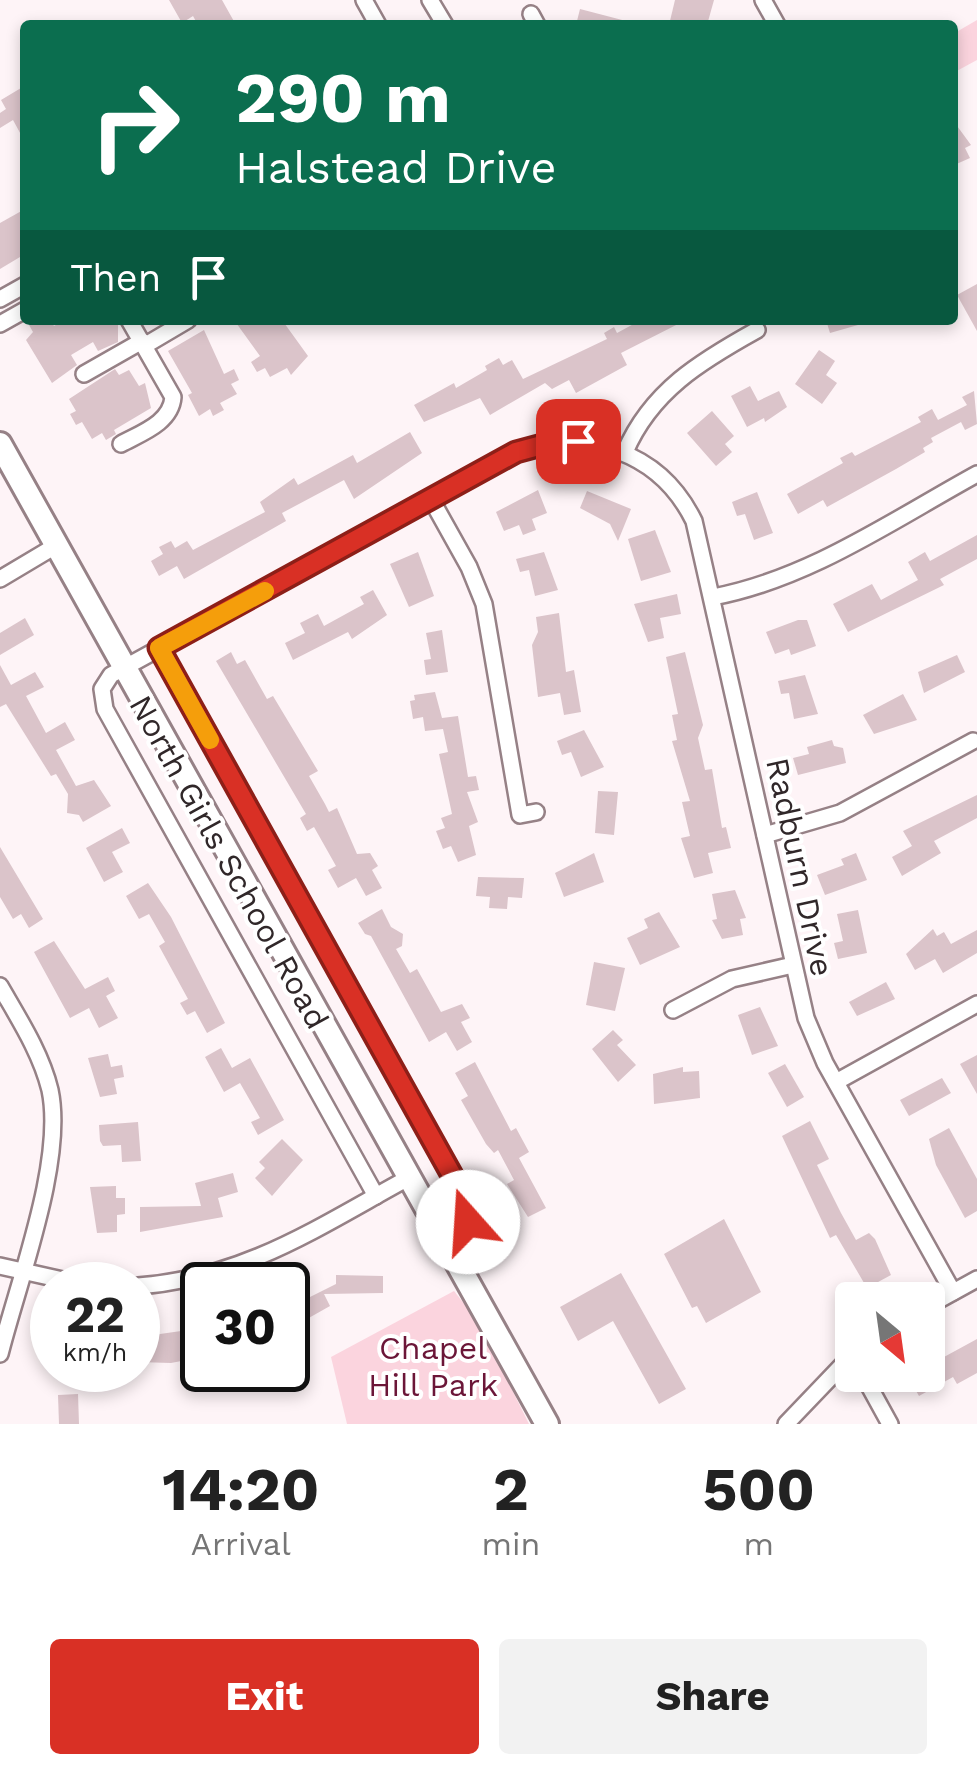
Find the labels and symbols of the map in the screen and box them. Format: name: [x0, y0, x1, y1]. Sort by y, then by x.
pin: [536, 399, 621, 484]
street label: North Girls School Road: [121, 689, 337, 1035]
street label: Radburn Drive: [758, 754, 842, 980]
position arrow: [416, 1170, 520, 1274]
speed limit sign: 30: [180, 1262, 310, 1392]
north arrow: [835, 1282, 945, 1392]
park label: Chapel Hill Park: [368, 1329, 498, 1404]

